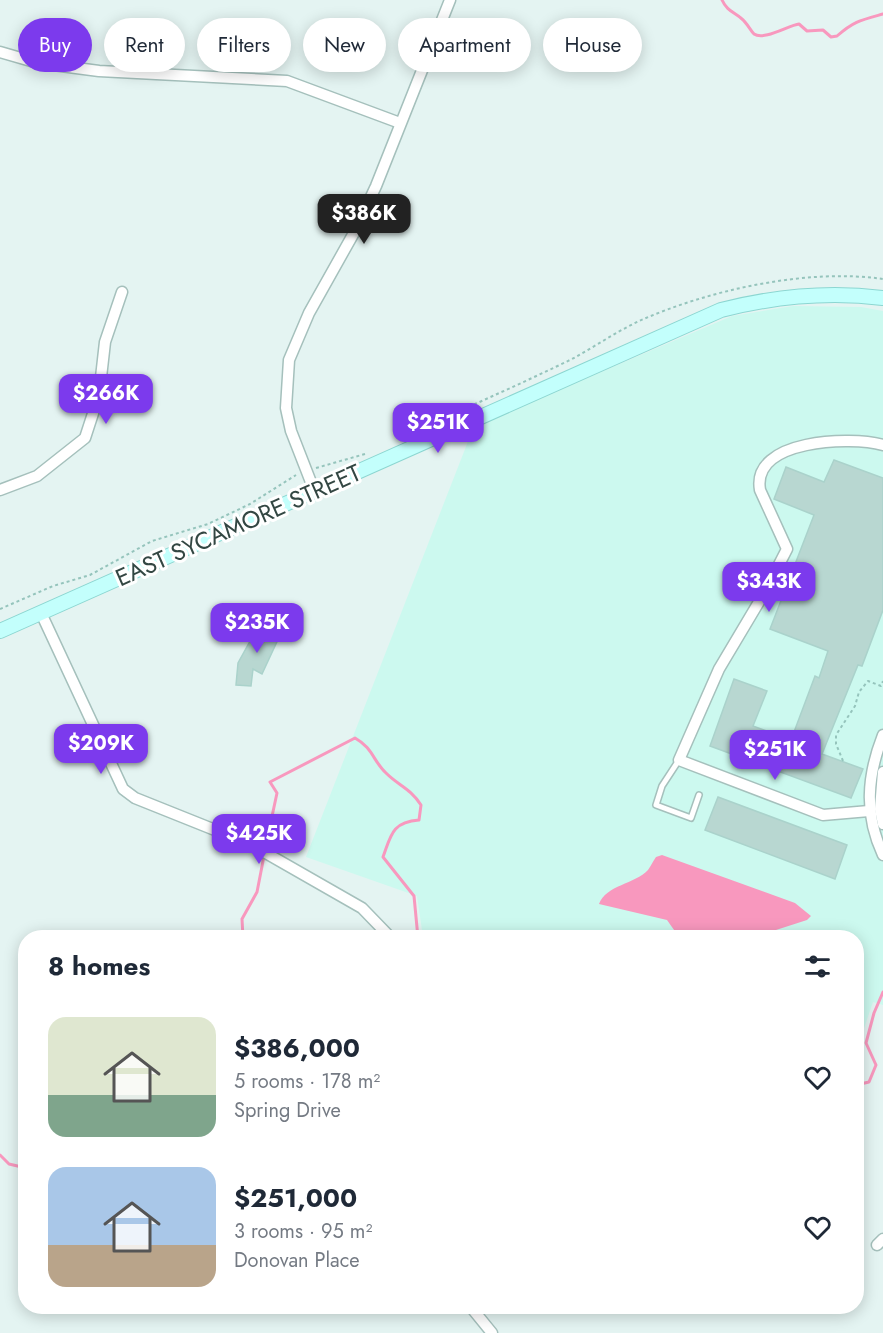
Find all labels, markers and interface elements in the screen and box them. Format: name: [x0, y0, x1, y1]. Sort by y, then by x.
chip: Buy: [18, 18, 92, 72]
chip: Rent: [104, 18, 185, 72]
chip: Filters: [197, 18, 291, 72]
chip: New: [303, 18, 386, 72]
chip: Apartment: [398, 18, 531, 72]
chip: House: [543, 18, 642, 72]
pin: $386K: [322, 194, 406, 245]
text: $386K: [332, 199, 396, 228]
pin: $266K: [64, 374, 148, 425]
text: $266K: [73, 379, 139, 408]
pin: $251K: [396, 403, 480, 454]
text: $251K: [407, 408, 469, 437]
street label: EAST SYCAMORE STREET: [110, 455, 366, 595]
pin: $343K: [727, 562, 811, 613]
text: $343K: [736, 567, 802, 596]
pin: $235K: [215, 603, 299, 654]
text: $235K: [225, 608, 289, 637]
pin: $209K: [59, 724, 143, 775]
text: $209K: [68, 729, 134, 758]
pin: $251K: [733, 730, 817, 781]
text: $251K: [744, 735, 806, 764]
pin: $425K: [217, 814, 301, 865]
text: $425K: [226, 819, 292, 848]
text: 8 homes: [48, 947, 150, 985]
icon: filters: [801, 950, 834, 983]
text: $386,000: [234, 1029, 360, 1067]
icon: home: [96, 1041, 168, 1113]
icon: heart: [801, 1061, 834, 1094]
text: 5 rooms · 178 m²: [234, 1067, 380, 1096]
text: Spring Drive: [234, 1096, 341, 1125]
text: $251,000: [234, 1179, 357, 1217]
icon: home: [96, 1191, 168, 1263]
icon: heart: [801, 1211, 834, 1244]
text: 3 rooms · 95 m²: [234, 1217, 372, 1246]
text: Donovan Place: [234, 1246, 360, 1275]

